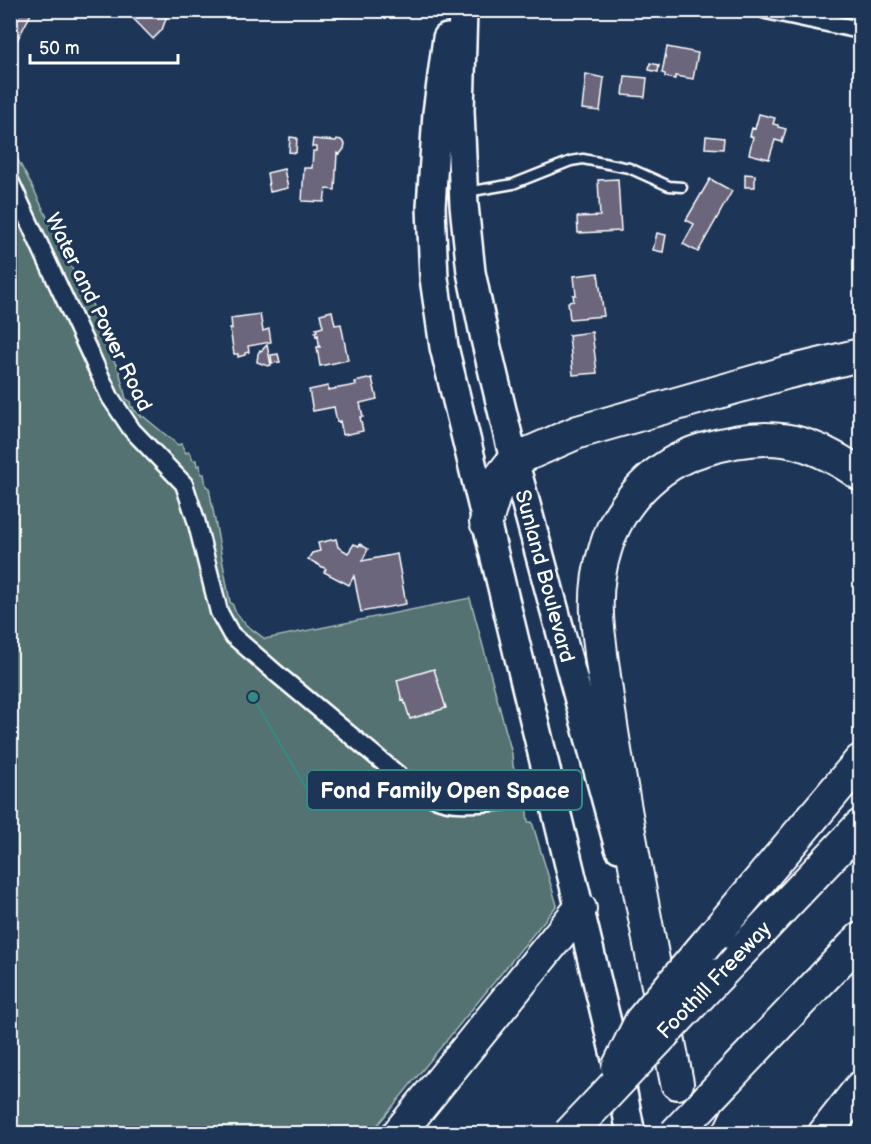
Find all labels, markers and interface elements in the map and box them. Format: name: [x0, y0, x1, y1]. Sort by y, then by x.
scale bar: [30, 27, 178, 65]
text: 50 m: [39, 38, 80, 59]
street label: Water and Power Road: [40, 209, 157, 415]
street label: Sunland Boulevard: [509, 487, 580, 665]
callout: Fond Family Open Space: [307, 770, 582, 810]
text: Fond Family Open Space: [320, 778, 570, 805]
street label: Foothill Freeway: [652, 916, 777, 1044]

